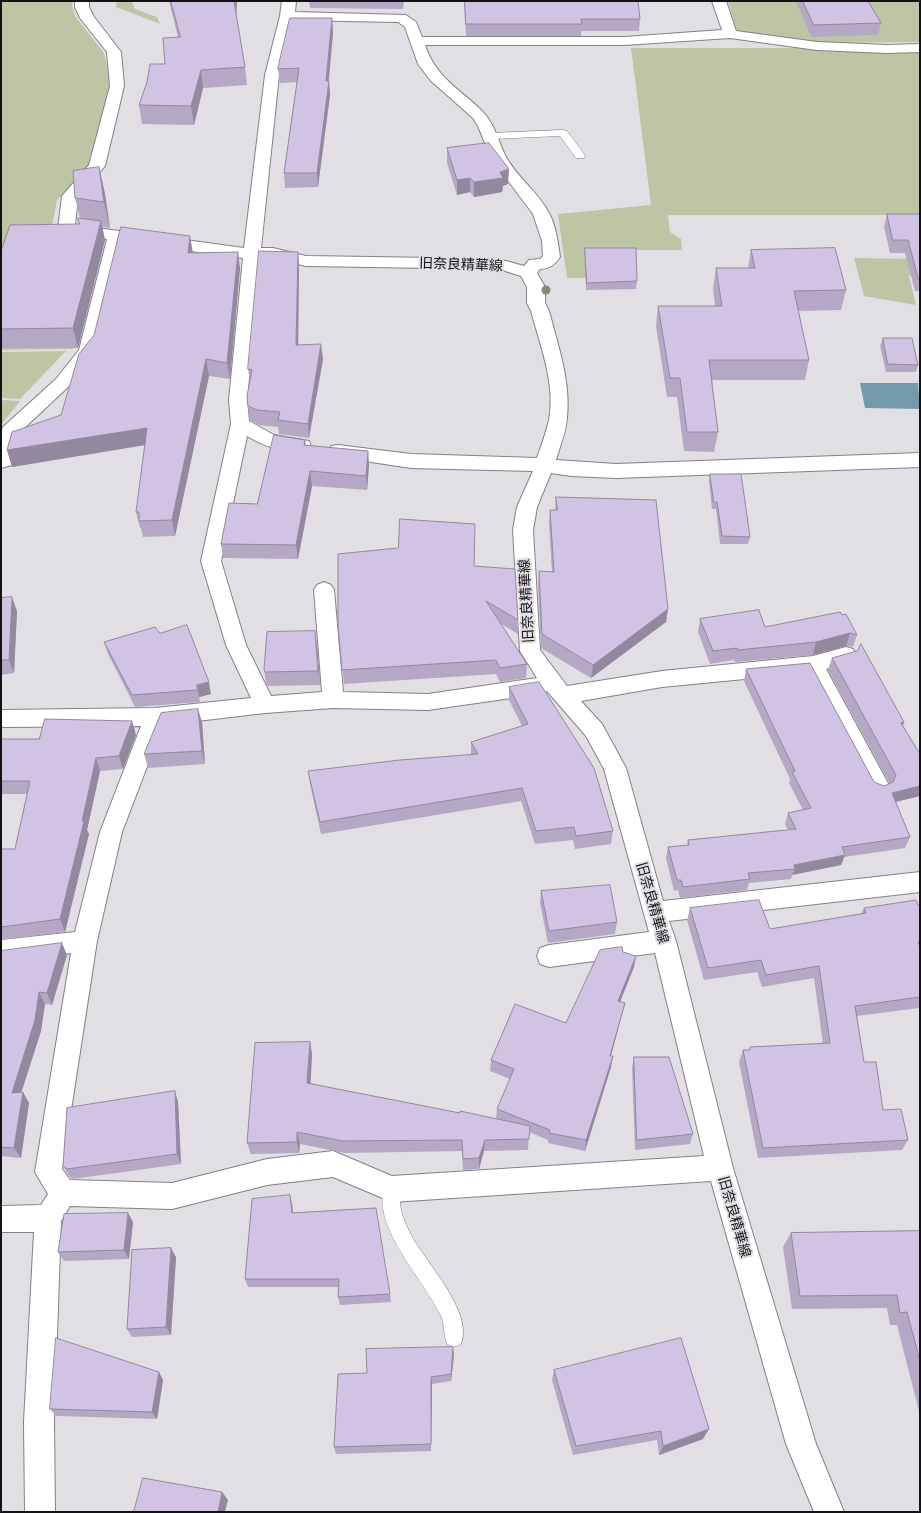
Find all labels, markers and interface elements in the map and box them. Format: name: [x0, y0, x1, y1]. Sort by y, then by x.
street label: 旧奈良精華線: [419, 255, 503, 275]
street label: 旧奈良精華線: [516, 559, 538, 643]
street label: 旧奈良精華線: [632, 860, 672, 946]
street label: 旧奈良精華線: [714, 1174, 754, 1260]

